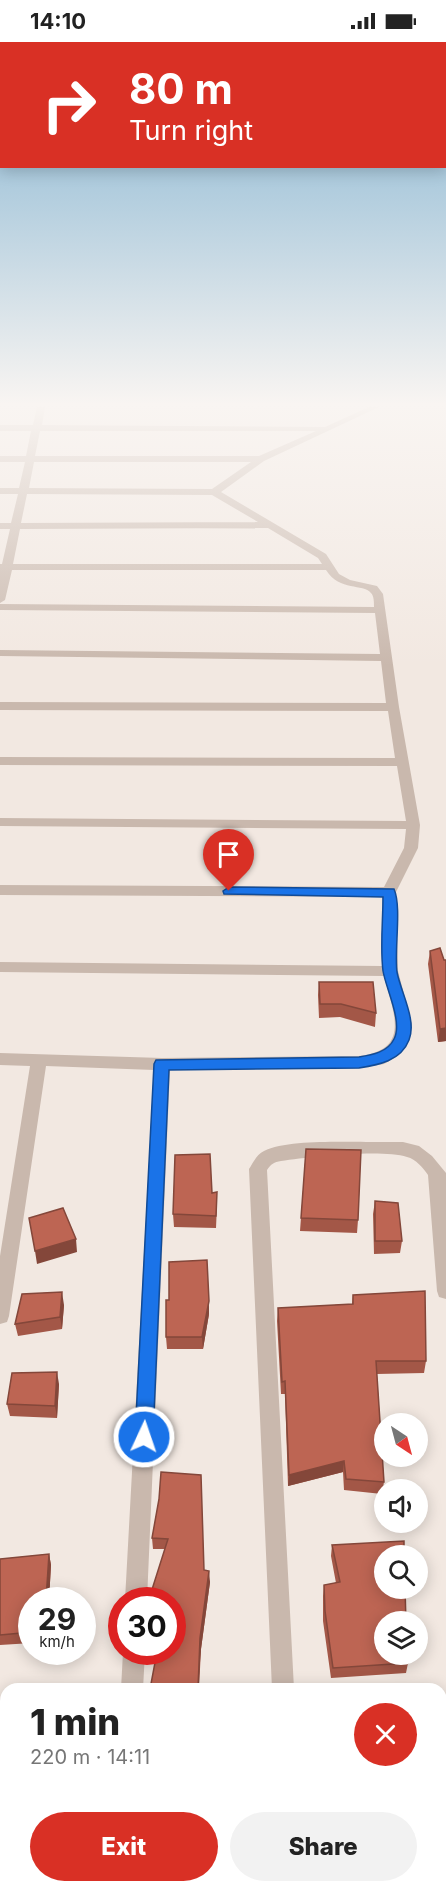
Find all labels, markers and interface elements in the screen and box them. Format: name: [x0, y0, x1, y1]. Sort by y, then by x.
text: 14:10: [30, 8, 86, 34]
text: 80 m: [129, 63, 233, 114]
icon: right: [30, 66, 108, 144]
text: Turn right: [129, 114, 253, 147]
pin: [203, 829, 254, 891]
icon: arrive: [212, 838, 245, 871]
position arrow: [112, 1405, 176, 1469]
north arrow: [374, 1413, 428, 1467]
map controls: [374, 1413, 428, 1665]
button: sound: [374, 1479, 428, 1533]
button: search: [374, 1545, 428, 1599]
speed limit sign: 30: [108, 1587, 186, 1665]
text: 29: [38, 1601, 76, 1637]
button: layers: [374, 1611, 428, 1665]
text: km/h: [39, 1632, 75, 1651]
text: 1 min: [30, 1700, 120, 1744]
button: close: [354, 1703, 417, 1766]
text: 220 m · 14:11: [30, 1745, 150, 1769]
button: Exit: [30, 1812, 218, 1881]
button: Share: [230, 1812, 417, 1881]

